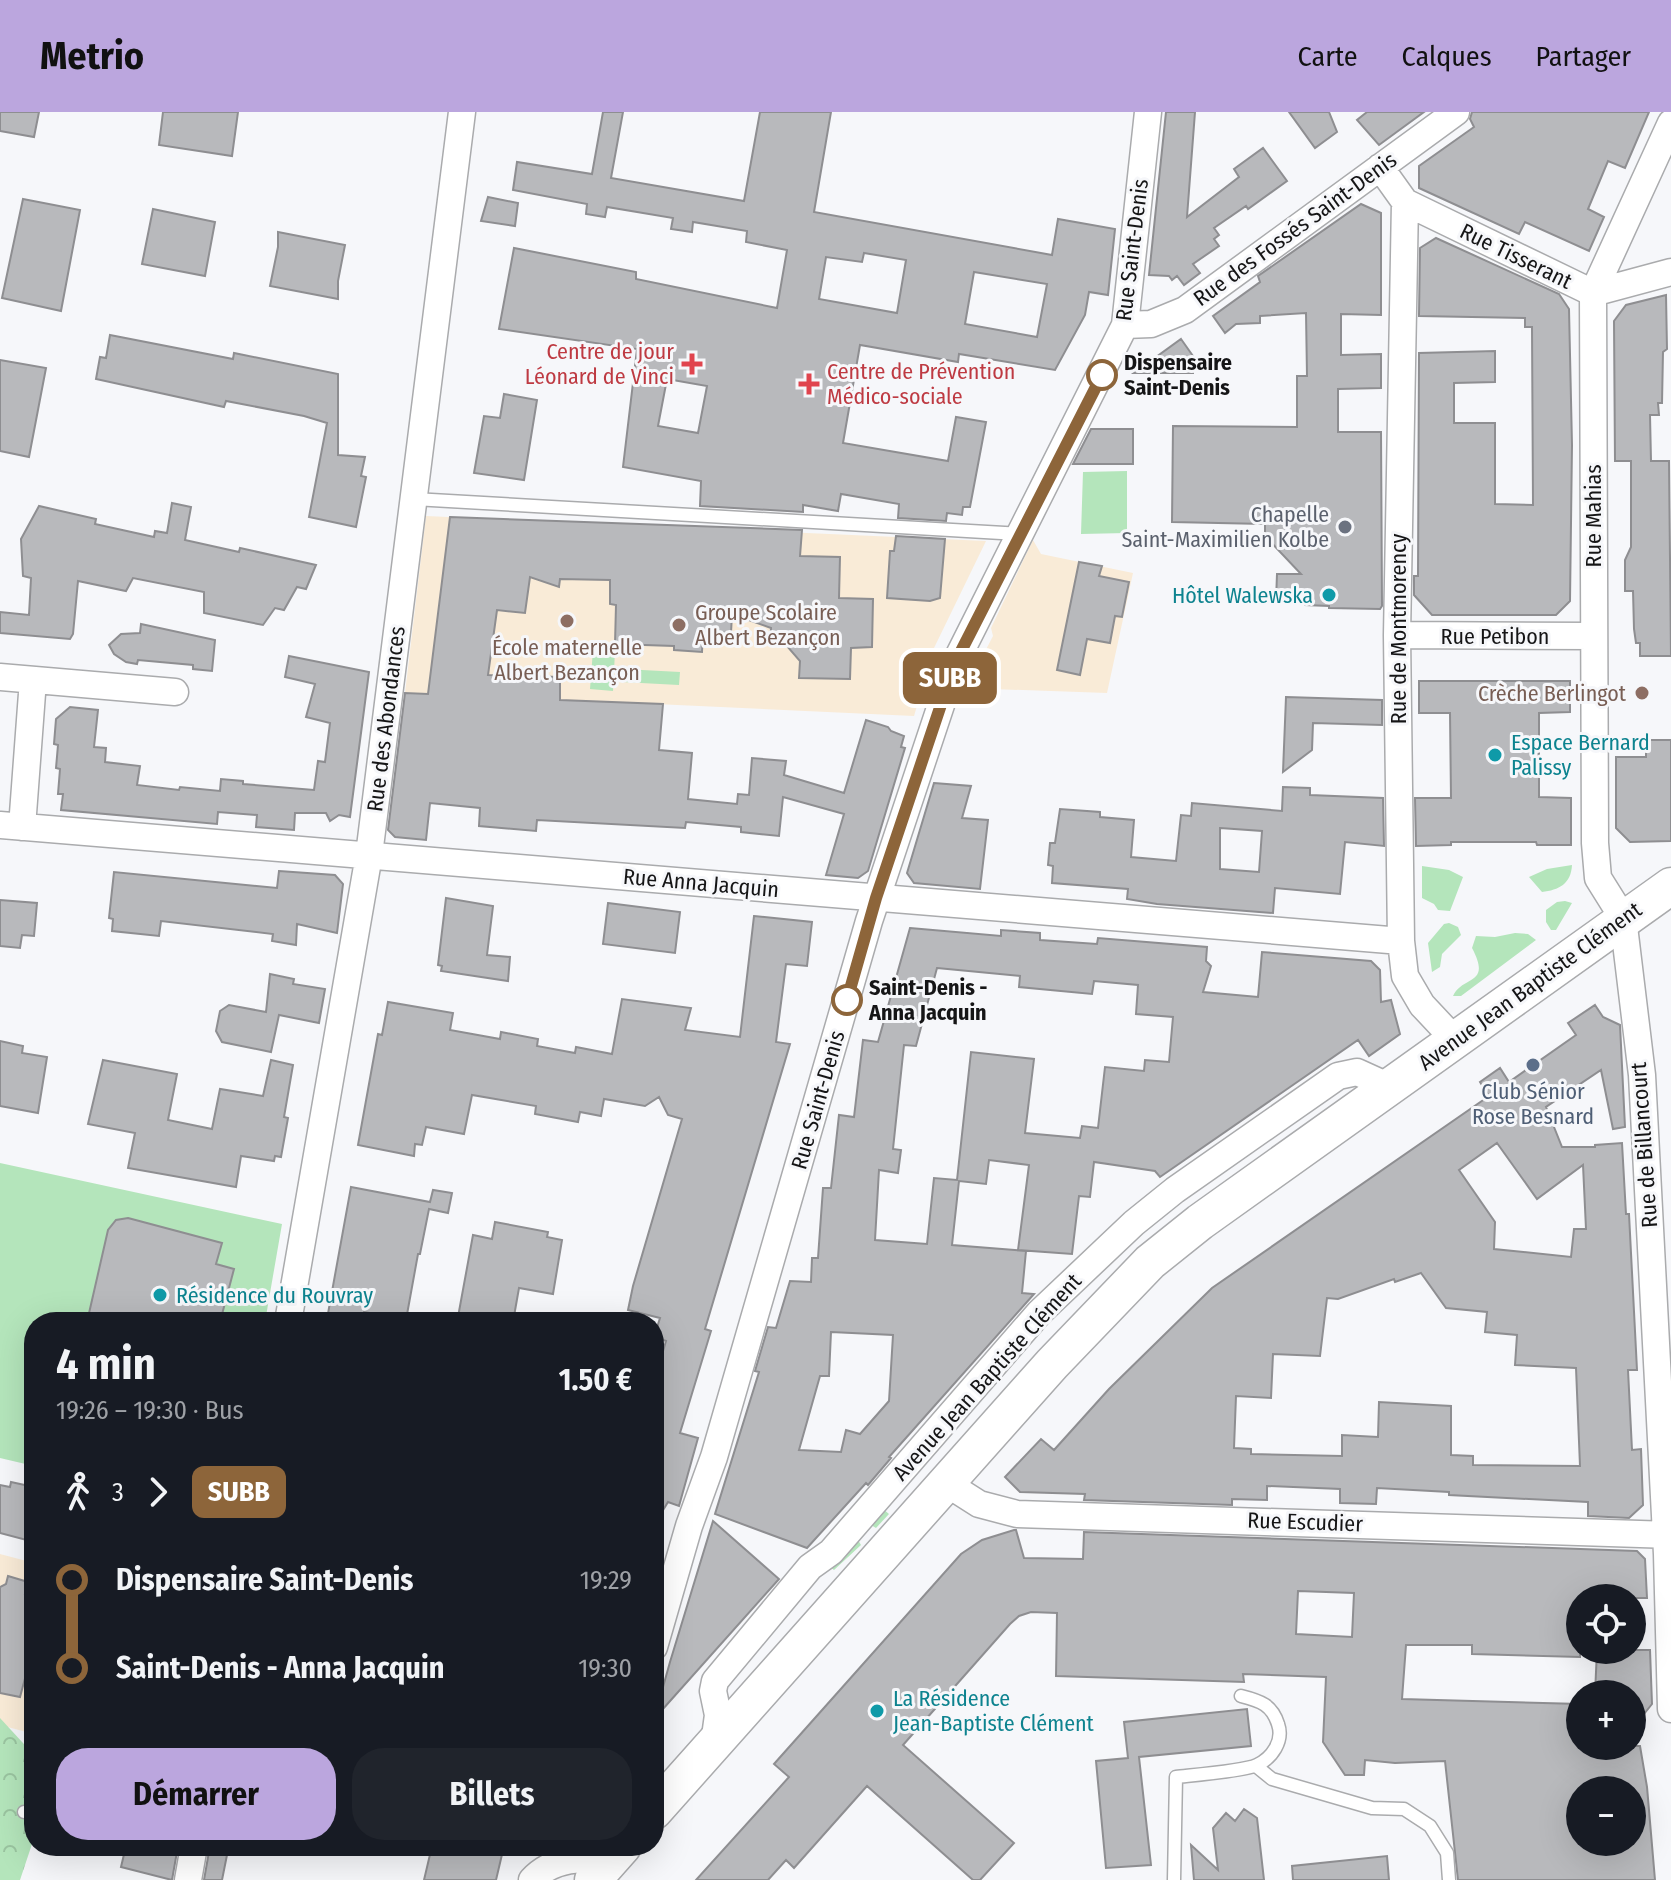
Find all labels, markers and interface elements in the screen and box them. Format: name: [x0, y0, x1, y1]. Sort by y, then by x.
text: Metrio: [40, 33, 144, 79]
text: Carte: [1298, 40, 1358, 73]
text: Calques: [1402, 40, 1492, 73]
text: Partager: [1536, 40, 1631, 73]
street label: Rue des Fossés Saint-Denis: [1188, 146, 1402, 312]
street label: Rue Saint-Denis: [1110, 177, 1154, 323]
street label: Rue Tisserant: [1456, 217, 1577, 295]
place label: Centre de jour Léonard de Vinci: [525, 338, 674, 390]
place label: Dispensaire Saint-Denis: [1124, 349, 1232, 401]
marker: Centre de jour Léonard de Vinci: [681, 353, 703, 375]
place label: Centre de Prévention Médico-sociale: [827, 358, 1015, 410]
marker: Dispensaire Saint-Denis: [1087, 360, 1117, 390]
marker: Centre de Prévention Médico-sociale: [798, 373, 820, 395]
street label: Rue Mahias: [1580, 464, 1607, 568]
place label: Chapelle Saint-Maximilien Kolbe: [1121, 501, 1329, 553]
marker: Chapelle Saint-Maximilien Kolbe: [1336, 518, 1354, 536]
street label: Rue de Montmorency: [1385, 534, 1412, 724]
place label: Hôtel Walewska: [1172, 582, 1313, 609]
marker: Hôtel Walewska: [1320, 586, 1338, 604]
place label: Groupe Scolaire Albert Bezançon: [695, 599, 841, 651]
marker: École maternelle Albert Bezançon: [558, 612, 576, 630]
marker: Groupe Scolaire Albert Bezançon: [670, 616, 688, 634]
street label: Rue Petibon: [1441, 623, 1549, 650]
street label: Rue des Abondances: [361, 625, 411, 813]
place label: École maternelle Albert Bezançon: [492, 634, 642, 686]
line badge: SUBB: [894, 652, 1006, 704]
text: SUBB: [919, 661, 981, 694]
place label: Crèche Berlingot: [1478, 680, 1627, 707]
marker: Crèche Berlingot: [1633, 684, 1651, 702]
place label: Espace Bernard Palissy: [1511, 729, 1650, 781]
marker: Espace Bernard Palissy: [1486, 746, 1504, 764]
street label: Rue Anna Jacquin: [622, 863, 780, 903]
street label: Avenue Jean Baptiste Clément: [1413, 896, 1647, 1076]
place label: Saint-Denis - Anna Jacquin: [868, 974, 988, 1026]
marker: Saint-Denis - Anna Jacquin: [832, 985, 862, 1015]
street label: Rue Saint-Denis: [785, 1028, 851, 1172]
marker: Club Sénior Rose Besnard: [1524, 1056, 1542, 1074]
street label: Rue de Billancourt: [1625, 1061, 1663, 1229]
place label: Club Sénior Rose Besnard: [1472, 1078, 1594, 1130]
street label: Avenue Jean Baptiste Clément: [887, 1267, 1088, 1486]
place label: Résidence du Rouvray: [176, 1282, 373, 1309]
marker: Résidence du Rouvray: [151, 1286, 169, 1304]
text: 4 min: [56, 1338, 156, 1391]
text: 1.50 €: [559, 1362, 632, 1398]
text: 19:26 – 19:30 · Bus: [56, 1395, 244, 1426]
icon: walk: [56, 1470, 100, 1514]
icon: forward: [136, 1470, 180, 1514]
text: SUBB: [208, 1475, 270, 1508]
text: 3: [112, 1477, 124, 1508]
street label: Rue Escudier: [1247, 1506, 1364, 1538]
text: Dispensaire Saint-Denis: [116, 1562, 414, 1598]
text: 19:29: [580, 1565, 632, 1596]
map controls: [1566, 1584, 1646, 1856]
button: locate: [1566, 1584, 1646, 1664]
text: Saint-Denis - Anna Jacquin: [116, 1650, 444, 1686]
text: 19:30: [578, 1653, 632, 1684]
button: +: [1566, 1680, 1646, 1760]
place label: La Résidence Jean-Baptiste Clément: [893, 1685, 1095, 1737]
marker: La Résidence Jean-Baptiste Clément: [868, 1702, 886, 1720]
button: Démarrer: [56, 1748, 336, 1840]
button: Billets: [352, 1748, 632, 1840]
button: −: [1566, 1776, 1646, 1856]

